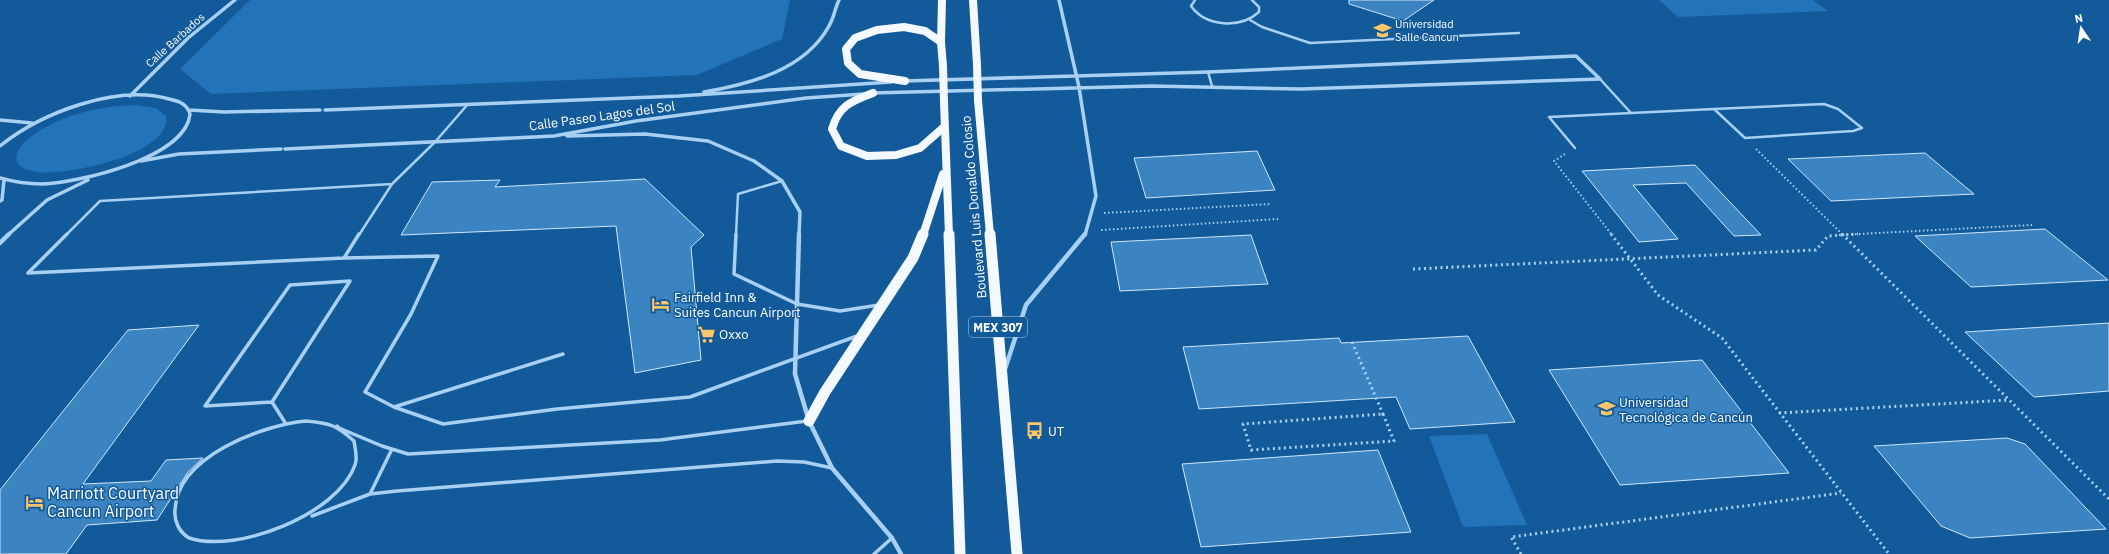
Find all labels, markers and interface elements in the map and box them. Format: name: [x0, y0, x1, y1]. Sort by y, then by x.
north arrow: [2061, 8, 2101, 48]
street label: Calle Barbados: [143, 10, 207, 70]
text: N: [2073, 11, 2084, 26]
place label: Universidad Salle Cancun: [1395, 17, 1459, 44]
school or university icon: Universidad Salle Cancun: [1372, 20, 1392, 40]
street label: Calle Paseo Lagos del Sol: [528, 97, 677, 135]
street label: Boulevard Luis Donaldo Colosio: [958, 115, 990, 299]
place label: Fairfield Inn & Suites Cancun Airport: [674, 289, 801, 321]
hotel icon: Fairfield Inn & Suites Cancun Airport: [651, 294, 671, 314]
road number: MEX 307: [969, 317, 1027, 337]
supermarket icon: Oxxo: [696, 324, 716, 344]
place label: Oxxo: [719, 326, 749, 343]
place label: Universidad Tecnológica de Cancún: [1619, 394, 1753, 426]
school or university icon: Universidad Tecnológica de Cancún: [1596, 399, 1616, 419]
bus stop icon: UT: [1025, 421, 1045, 441]
place label: UT: [1048, 423, 1065, 440]
place label: Marriott Courtyard Cancun Airport: [47, 483, 179, 521]
hotel icon: Marriott Courtyard Cancun Airport: [24, 492, 44, 512]

